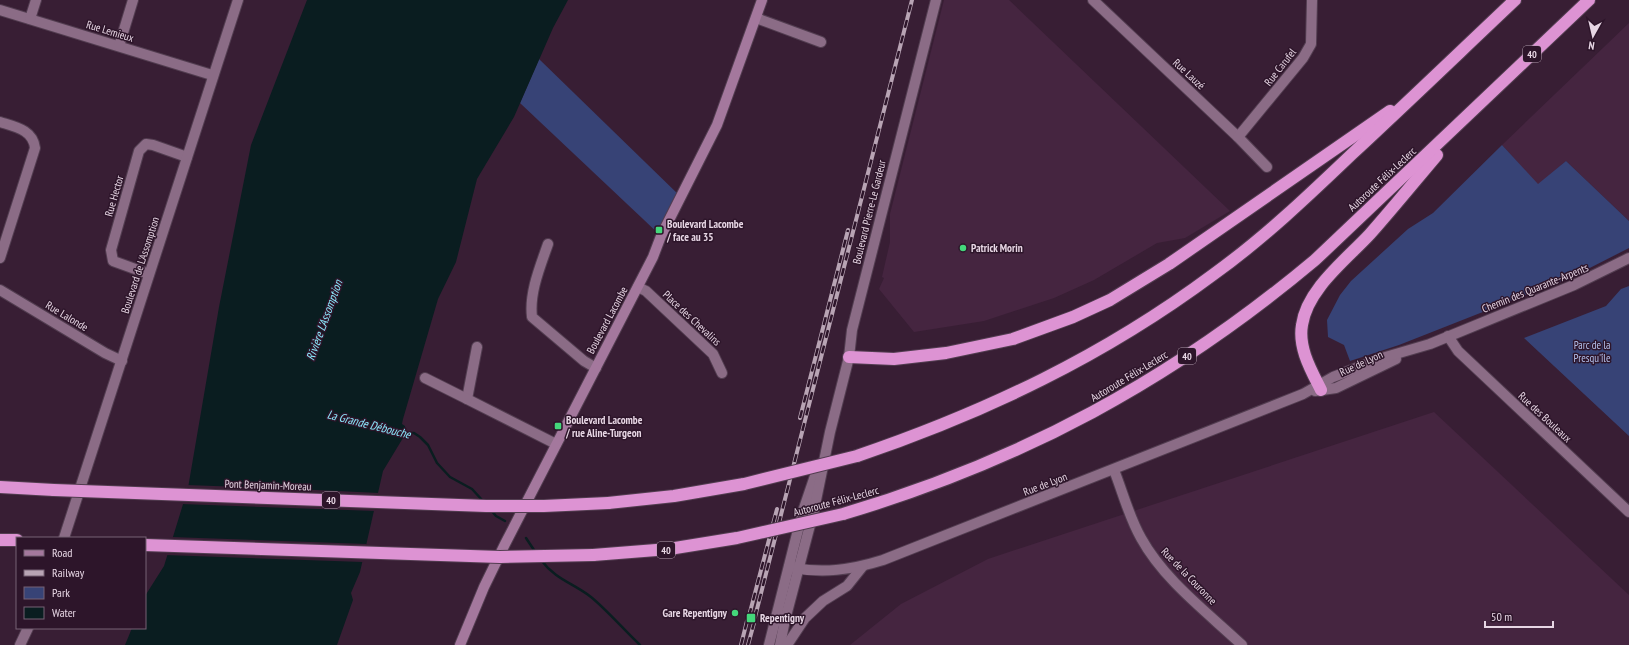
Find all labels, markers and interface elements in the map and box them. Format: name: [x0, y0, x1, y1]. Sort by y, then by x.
north arrow: [1573, 16, 1613, 56]
street label: Rue Lemieux: [85, 17, 136, 45]
text: N: [1588, 39, 1596, 53]
street label: Rue Carufel: [1261, 45, 1299, 89]
road number: 40: [1523, 46, 1541, 62]
street label: Rue Lauzé: [1170, 56, 1208, 93]
street label: Autoroute Félix-Leclerc: [1345, 144, 1419, 214]
street label: Boulevard Pierre-Le Gardeur: [849, 158, 889, 266]
street label: Rue Hector: [101, 174, 127, 218]
street label: Boulevard de L'Assomption: [118, 215, 162, 315]
place label: Boulevard Lacombe / face au 35: [666, 217, 744, 244]
marker: Boulevard Lacombe / face au 35: [654, 225, 664, 235]
place label: Patrick Morin: [971, 241, 1023, 255]
marker: Patrick Morin: [958, 243, 968, 253]
street label: Chemin des Quarante-Arpents: [1480, 260, 1591, 316]
water label: Rivière L'Assomption: [303, 277, 346, 362]
street label: Boulevard Lacombe: [583, 284, 631, 356]
street label: Place des Chevalins: [660, 288, 724, 349]
street label: Rue Lalonde: [43, 298, 91, 334]
park label: Parc de la Presqu'île: [1574, 338, 1611, 365]
street label: Autoroute Félix-Leclerc: [1088, 347, 1170, 405]
street label: Rue de Lyon: [1337, 347, 1385, 379]
road number: 40: [1178, 348, 1196, 364]
street label: Rue des Bouleaux: [1515, 389, 1575, 446]
water label: La Grande Débouche: [326, 406, 413, 442]
place label: Boulevard Lacombe / rue Aline-Turgeon: [565, 413, 643, 440]
marker: Boulevard Lacombe / rue Aline-Turgeon: [553, 421, 563, 431]
street label: Rue de Lyon: [1021, 469, 1069, 499]
street label: Pont Benjamin-Moreau: [224, 476, 312, 494]
street label: Autoroute Félix-Leclerc: [792, 483, 880, 519]
road number: 40: [322, 492, 340, 508]
legend: [16, 537, 146, 629]
road number: 40: [657, 542, 675, 558]
street label: Rue de la Couronne: [1158, 544, 1220, 608]
text: Road: [52, 545, 72, 560]
text: Railway: [52, 565, 85, 580]
text: Park: [52, 585, 70, 600]
scale bar: [1485, 603, 1553, 629]
text: Water: [52, 605, 77, 620]
place label: Gare Repentigny: [662, 606, 728, 620]
marker: Gare Repentigny: [730, 608, 740, 618]
text: 50 m: [1491, 609, 1512, 624]
place label: Repentigny: [760, 611, 805, 625]
marker: Repentigny: [745, 612, 757, 624]

